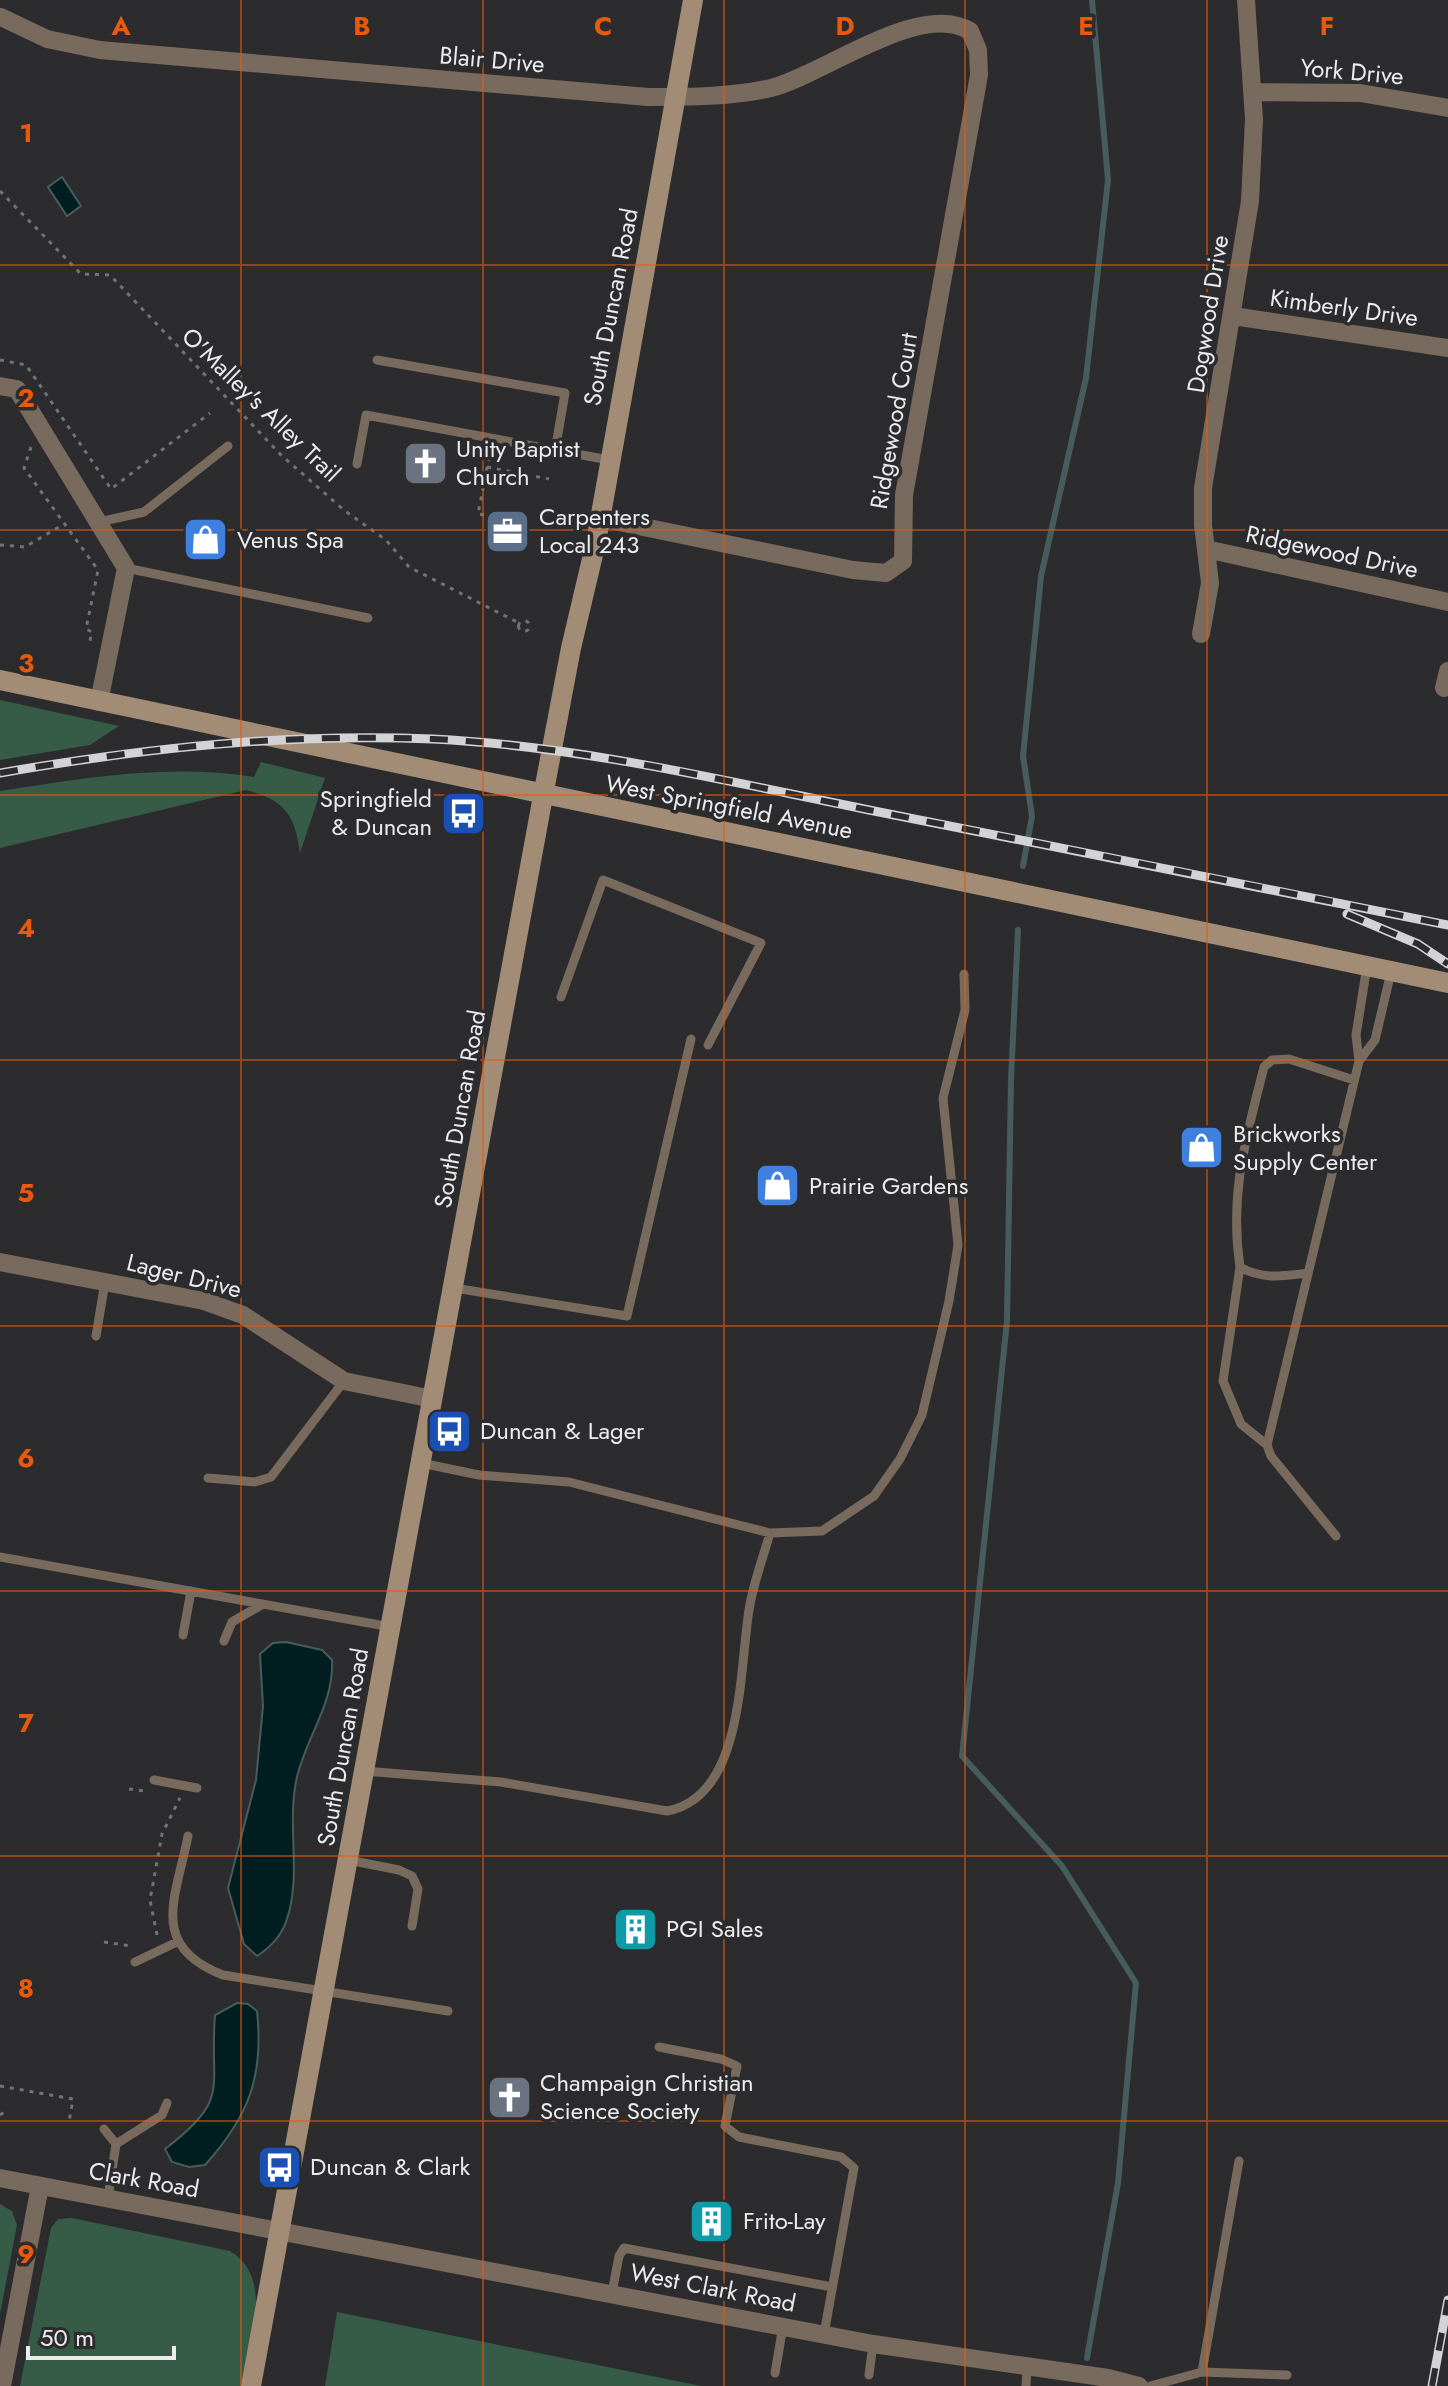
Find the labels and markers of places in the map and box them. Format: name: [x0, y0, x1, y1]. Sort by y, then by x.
place label: Unity Baptist Church: [456, 431, 580, 494]
church icon: Unity Baptist Church: [401, 439, 449, 487]
place label: Carpenters Local 243: [539, 499, 650, 562]
office icon: Carpenters Local 243: [484, 507, 532, 555]
shop icon: Venus Spa: [182, 516, 230, 564]
place label: Venus Spa: [237, 522, 344, 557]
place label: Springfield & Duncan: [320, 781, 432, 844]
bus stop icon: Springfield & Duncan: [439, 789, 487, 837]
place label: Brickworks Supply Center: [1233, 1116, 1378, 1179]
shop icon: Brickworks Supply Center: [1178, 1124, 1226, 1172]
shop icon: Prairie Gardens: [754, 1162, 802, 1210]
place label: Prairie Gardens: [809, 1168, 968, 1203]
bus stop icon: Duncan & Lager: [425, 1407, 473, 1455]
place label: Duncan & Lager: [480, 1413, 645, 1448]
building icon: PGI Sales: [611, 1905, 659, 1953]
place label: PGI Sales: [666, 1911, 763, 1946]
place label: Champaign Christian Science Society: [540, 2065, 754, 2128]
church icon: Champaign Christian Science Society: [485, 2073, 533, 2121]
bus stop icon: Duncan & Clark: [255, 2143, 303, 2191]
place label: Duncan & Clark: [310, 2149, 470, 2184]
building icon: Frito-Lay: [688, 2197, 736, 2245]
place label: Frito-Lay: [743, 2203, 826, 2238]

